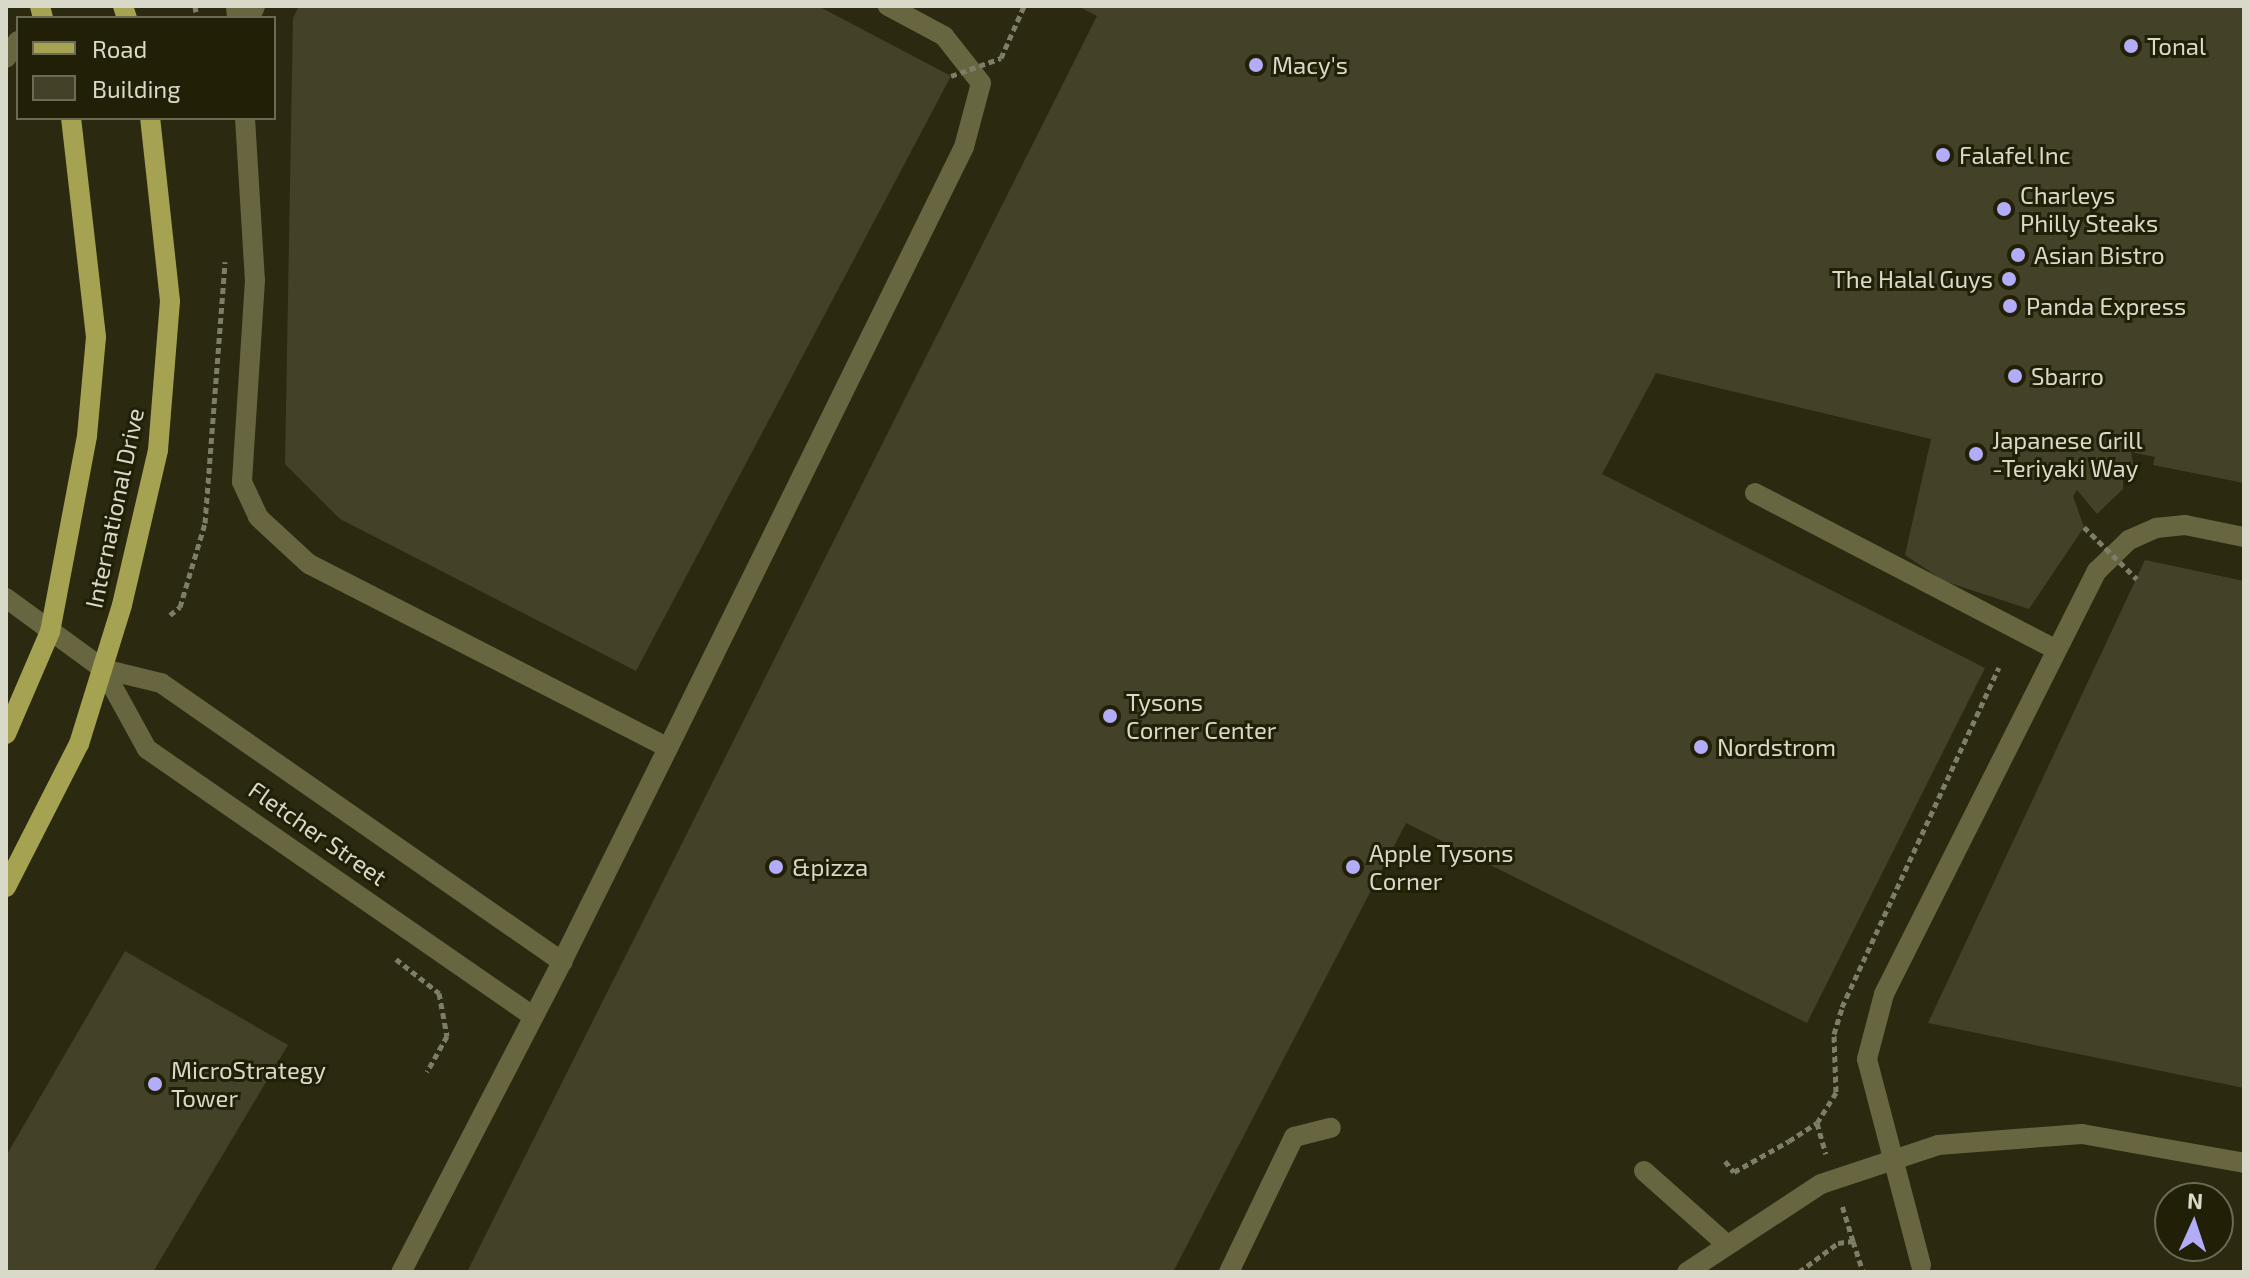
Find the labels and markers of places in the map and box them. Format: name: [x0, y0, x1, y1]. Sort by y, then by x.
place label: Tonal: [2147, 32, 2206, 60]
marker: Tonal: [2122, 37, 2140, 55]
place label: Macy's: [1272, 51, 1348, 79]
marker: Macy's: [1247, 56, 1265, 74]
place label: Falafel Inc: [1959, 141, 2071, 169]
marker: Falafel Inc: [1934, 146, 1952, 164]
place label: Charleys Philly Steaks: [2020, 181, 2159, 237]
marker: Charleys Philly Steaks: [1995, 200, 2013, 218]
place label: Asian Bistro: [2034, 241, 2165, 269]
marker: Asian Bistro: [2009, 246, 2027, 264]
place label: The Halal Guys: [1831, 265, 1993, 293]
marker: The Halal Guys: [2000, 270, 2018, 288]
place label: Panda Express: [2026, 292, 2186, 320]
marker: Panda Express: [2001, 297, 2019, 315]
place label: Sbarro: [2031, 362, 2104, 390]
marker: Sbarro: [2006, 367, 2024, 385]
place label: Japanese Grill -Teriyaki Way: [1992, 426, 2143, 482]
marker: Japanese Grill -Teriyaki Way: [1967, 445, 1985, 463]
place label: Tysons Corner Center: [1126, 688, 1277, 744]
marker: Tysons Corner Center: [1101, 707, 1119, 725]
place label: Nordstrom: [1717, 733, 1836, 761]
marker: Nordstrom: [1692, 738, 1710, 756]
place label: Apple Tysons Corner: [1369, 839, 1514, 895]
place label: &pizza: [792, 853, 868, 881]
marker: &pizza: [767, 858, 785, 876]
marker: Apple Tysons Corner: [1344, 858, 1362, 876]
place label: MicroStrategy Tower: [171, 1056, 326, 1112]
marker: MicroStrategy Tower: [146, 1075, 164, 1093]

